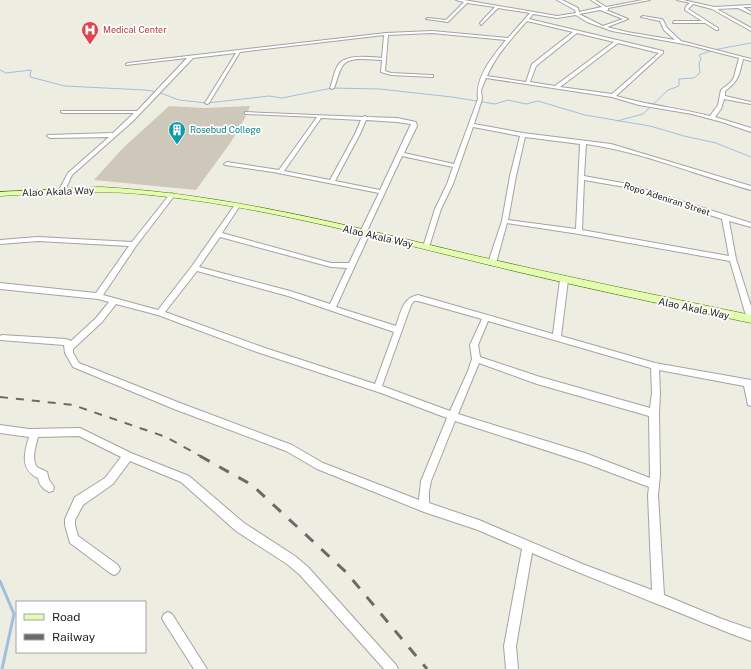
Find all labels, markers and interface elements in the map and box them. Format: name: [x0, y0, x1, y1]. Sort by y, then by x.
hospital icon: Medical Center: [80, 20, 100, 45]
place label: Medical Center: [103, 24, 167, 35]
building icon: Rosebud College: [167, 120, 187, 145]
place label: Rosebud College: [190, 124, 261, 135]
street label: Ropo Adeniran Street: [623, 179, 712, 218]
street label: Alao Akala Way: [22, 184, 95, 198]
street label: Alao Akala Way: [341, 222, 415, 250]
street label: Alao Akala Way: [657, 295, 731, 322]
legend: [16, 601, 146, 653]
text: Road: [52, 610, 80, 624]
text: Railway: [52, 630, 96, 644]

